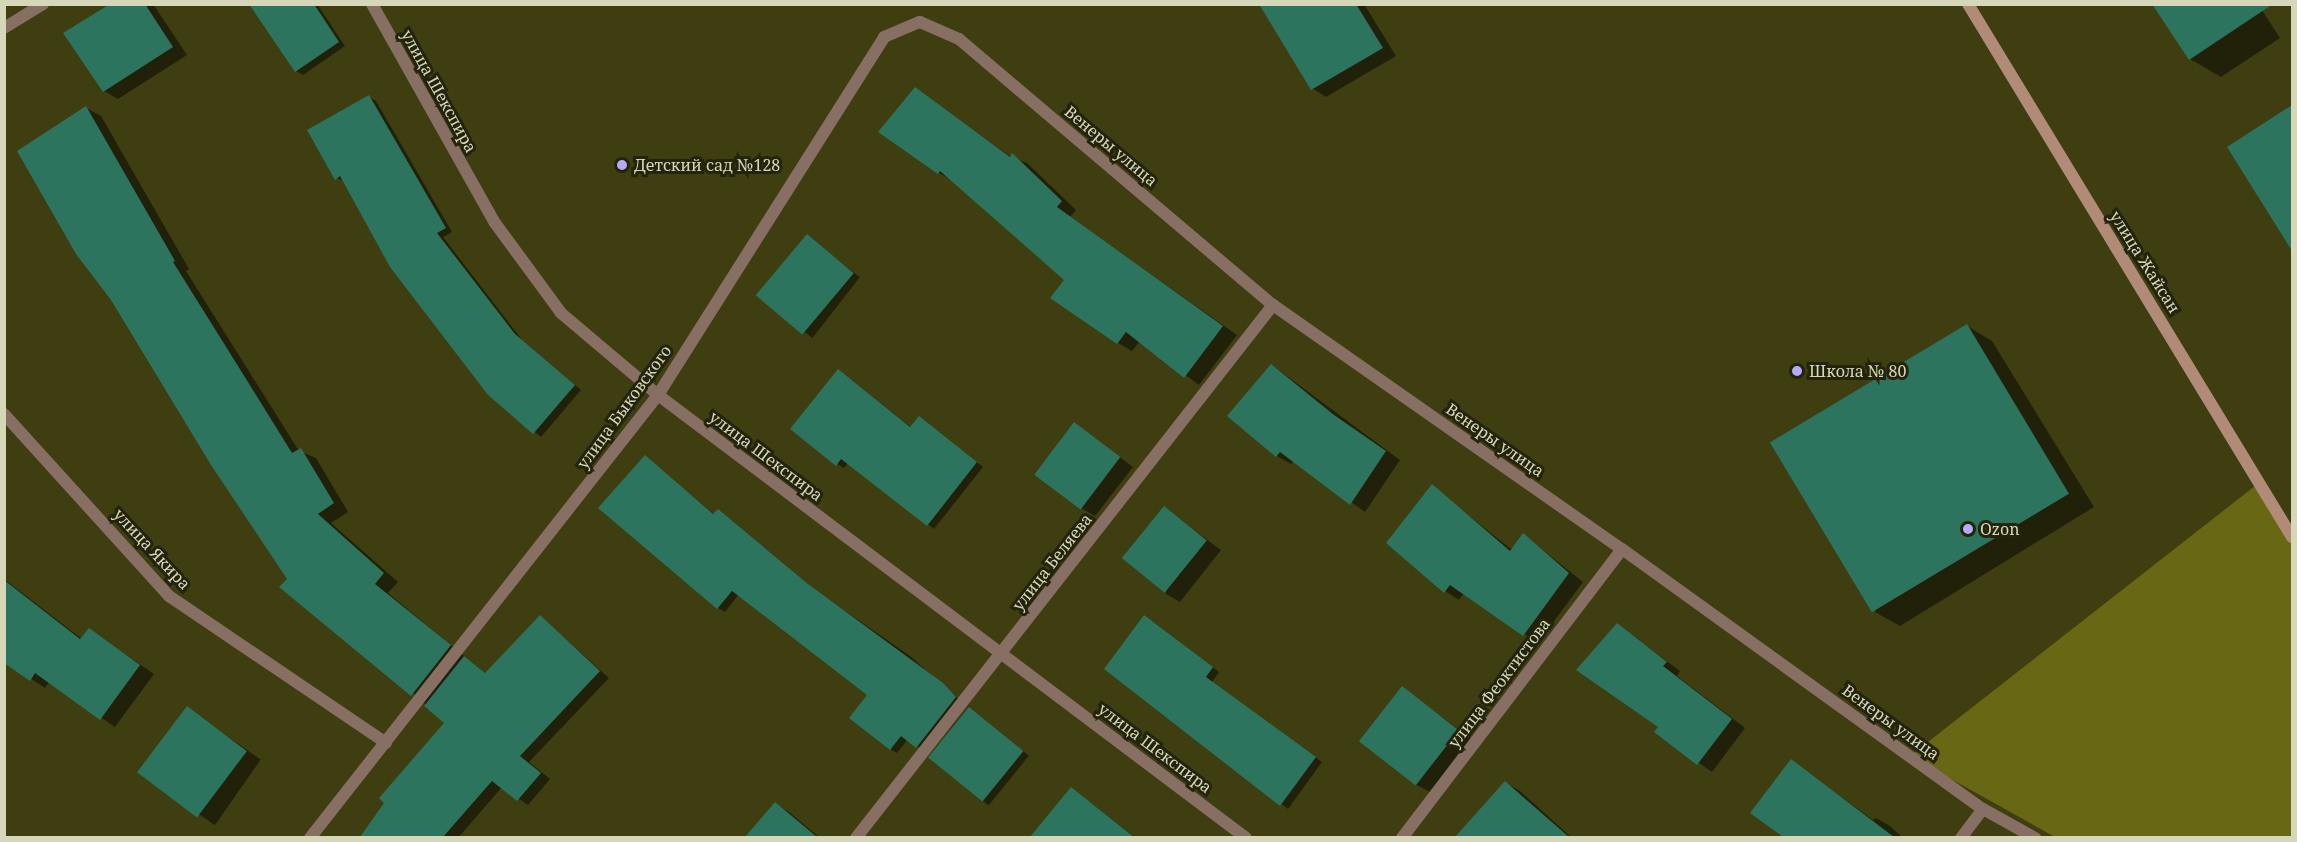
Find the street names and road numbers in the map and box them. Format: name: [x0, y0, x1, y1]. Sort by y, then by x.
street label: улица Шекспира: [397, 26, 481, 156]
street label: Венеры улица: [1061, 102, 1161, 190]
street label: улица Жайсан: [2106, 207, 2184, 317]
street label: улица Быковского: [573, 342, 675, 472]
street label: Венеры улица: [1442, 399, 1548, 481]
street label: улица Шекспира: [705, 407, 827, 505]
street label: улица Якира: [110, 505, 194, 593]
street label: улица Беляева: [1008, 510, 1096, 614]
street label: улица Феоктистова: [1444, 614, 1554, 752]
street label: Венеры улица: [1839, 680, 1943, 764]
street label: улица Шекспира: [1094, 699, 1216, 797]

